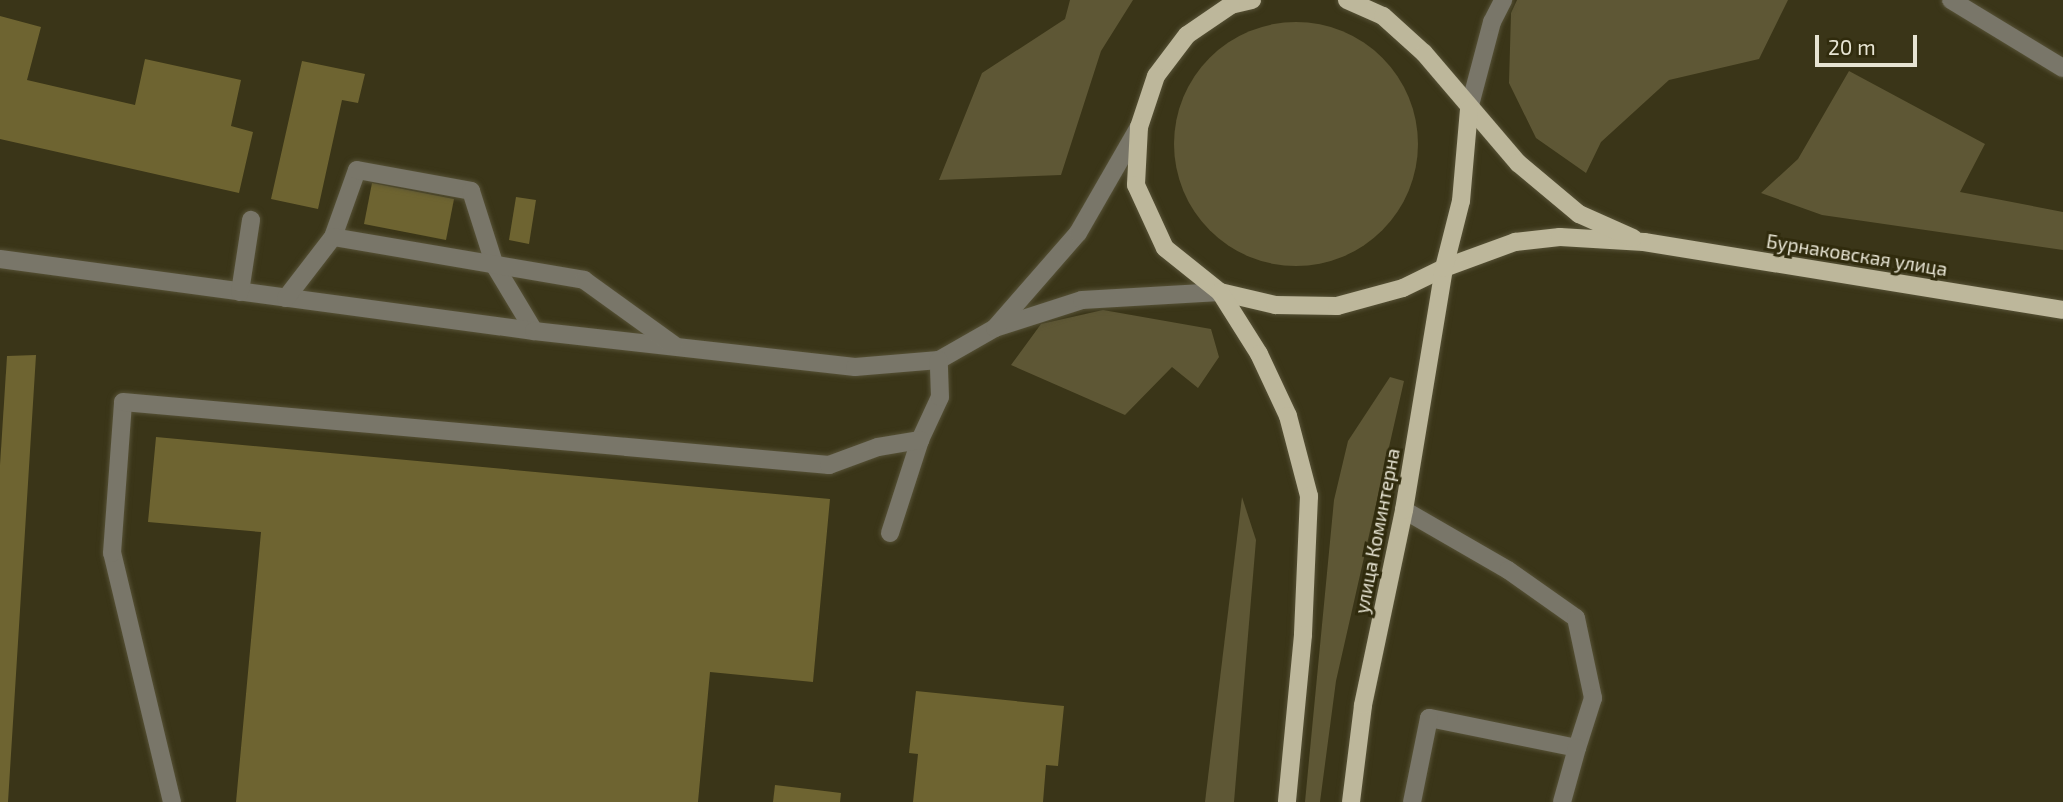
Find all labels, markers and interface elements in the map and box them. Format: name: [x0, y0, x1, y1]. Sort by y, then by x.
scale bar: [1818, 21, 1920, 65]
text: 20 m: [1828, 34, 1876, 59]
street label: Бурнаковская улица: [1765, 229, 1949, 281]
street label: улица Коминтерна: [1350, 446, 1404, 616]

